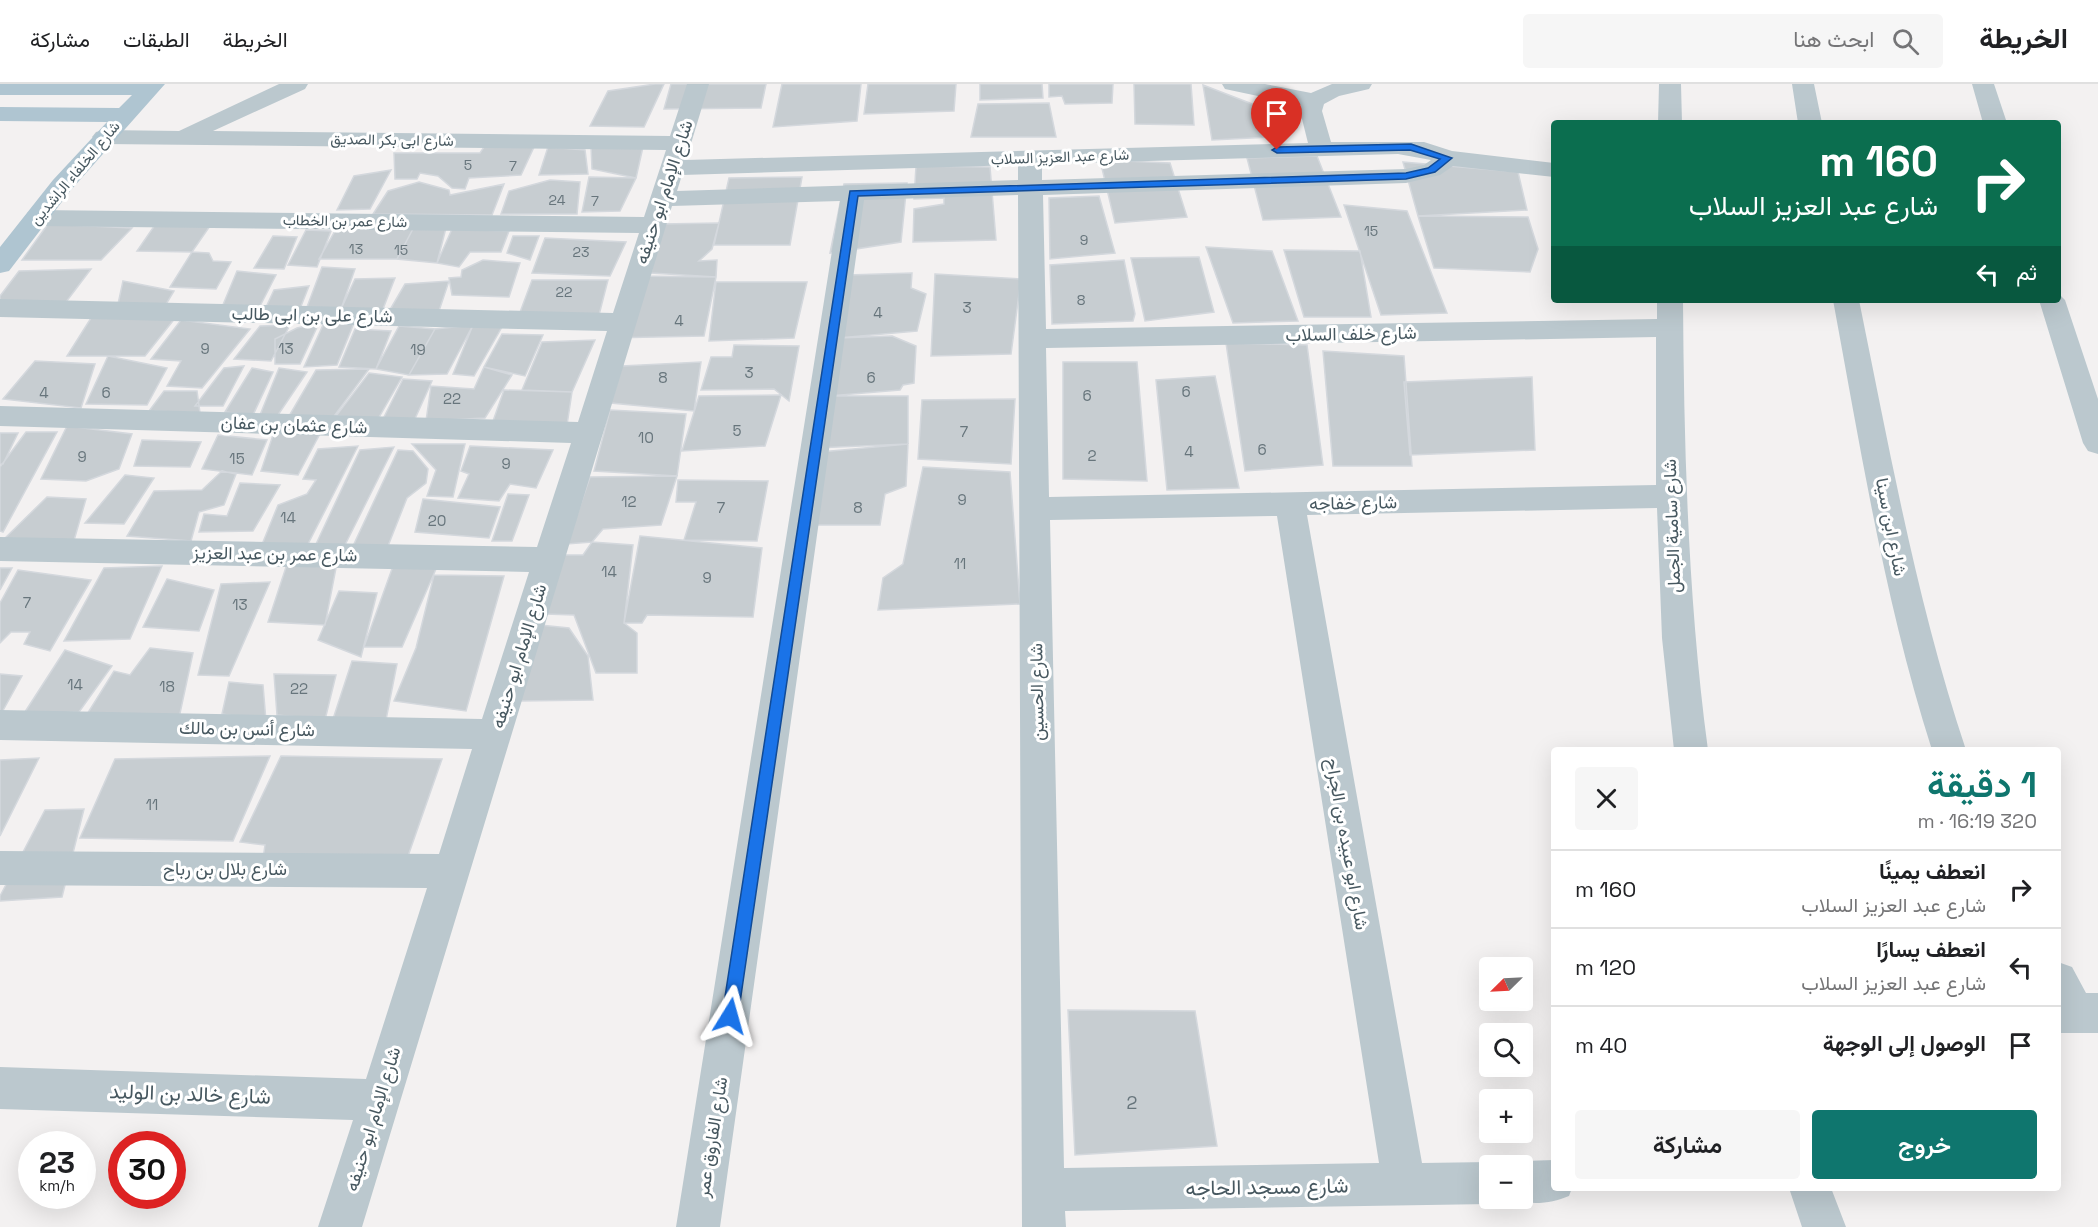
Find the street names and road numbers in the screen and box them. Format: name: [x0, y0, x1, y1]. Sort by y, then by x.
street label: شارع الخلفاء الراشدين: [26, 117, 125, 230]
street label: شارع الإمام ابو حنيفه: [629, 117, 699, 267]
street label: شارع ابى بكر الصديق: [330, 129, 454, 152]
street label: شارع عبد العزيز السلاب: [990, 145, 1130, 170]
street label: شارع عمر بن الخطاب: [283, 210, 408, 233]
street label: شارع على بن ابى طالب: [231, 302, 393, 328]
street label: شارع خلف السلاب: [1285, 321, 1417, 347]
street label: شارع عثمان بن عفان: [220, 410, 368, 440]
street label: شارع سامية الجمل: [1658, 459, 1686, 593]
street label: شارع ابن سينا: [1870, 476, 1912, 578]
street label: شارع خفاجه: [1309, 490, 1397, 516]
street label: شارع عمر بن عبد العزيز: [191, 541, 358, 567]
street label: شارع الإمام ابو حنيفه: [486, 581, 552, 731]
street label: شارع الحسين: [1024, 643, 1050, 741]
street label: شارع أنس بن مالك: [179, 716, 315, 742]
street label: شارع ابو عبيده بن الجراح: [1320, 756, 1374, 932]
street label: شارع بلال بن رباح: [163, 857, 287, 881]
street label: شارع الإمام ابو حنيفه: [340, 1044, 406, 1194]
street label: شارع الفاروق عمر: [690, 1075, 733, 1200]
street label: شارع خالد بن الوليد: [109, 1077, 271, 1111]
street label: شارع مسجد الحاجه: [1185, 1172, 1349, 1202]

